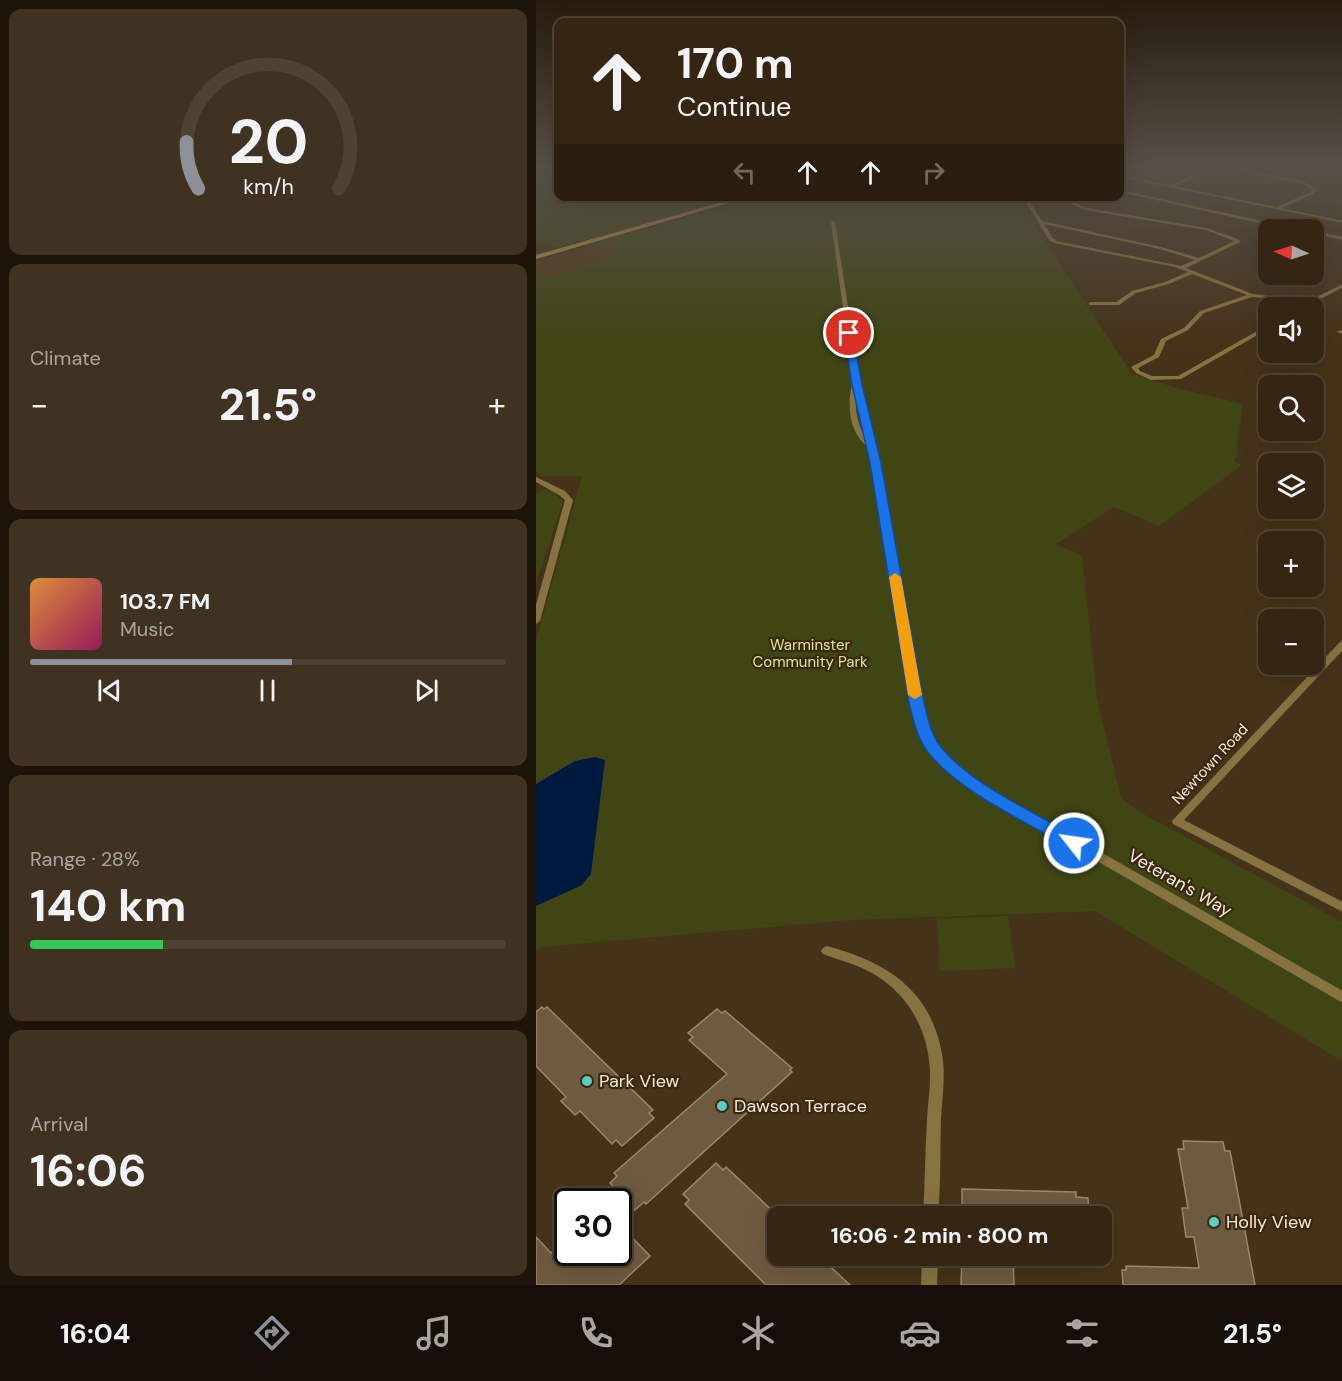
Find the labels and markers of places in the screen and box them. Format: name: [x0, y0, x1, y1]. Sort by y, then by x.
pin: [823, 307, 874, 358]
place label: Park View: [599, 1069, 680, 1093]
marker: Park View: [580, 1074, 594, 1088]
place label: Dawson Terrace: [734, 1094, 867, 1118]
marker: Dawson Terrace: [715, 1099, 729, 1113]
place label: Holly View: [1226, 1210, 1312, 1234]
marker: Holly View: [1207, 1215, 1221, 1229]

